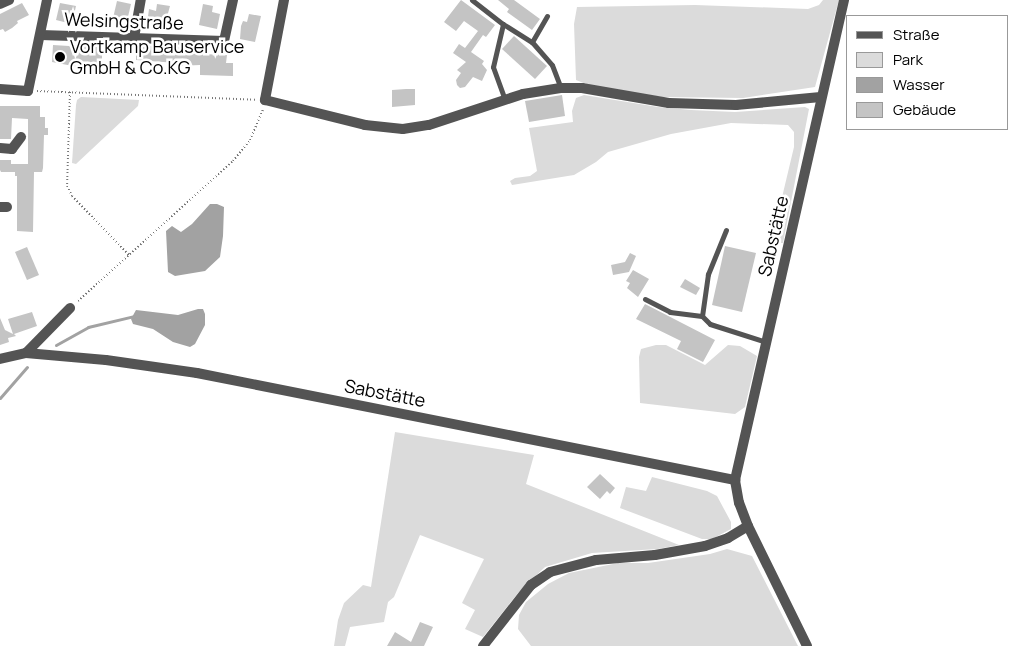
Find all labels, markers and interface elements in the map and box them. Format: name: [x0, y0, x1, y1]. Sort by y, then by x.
street label: Welsingstraße: [64, 8, 184, 34]
legend: [846, 15, 1008, 130]
text: Straße: [893, 24, 939, 45]
place label: Vortkamp Bauservice GmbH & Co.KG: [70, 36, 244, 78]
text: Park: [893, 49, 923, 70]
marker: Vortkamp Bauservice GmbH & Co.KG: [54, 51, 66, 63]
text: Wasser: [893, 74, 945, 95]
text: Gebäude: [893, 99, 956, 120]
street label: Sabstätte: [753, 194, 793, 278]
street label: Sabstätte: [343, 375, 427, 411]

